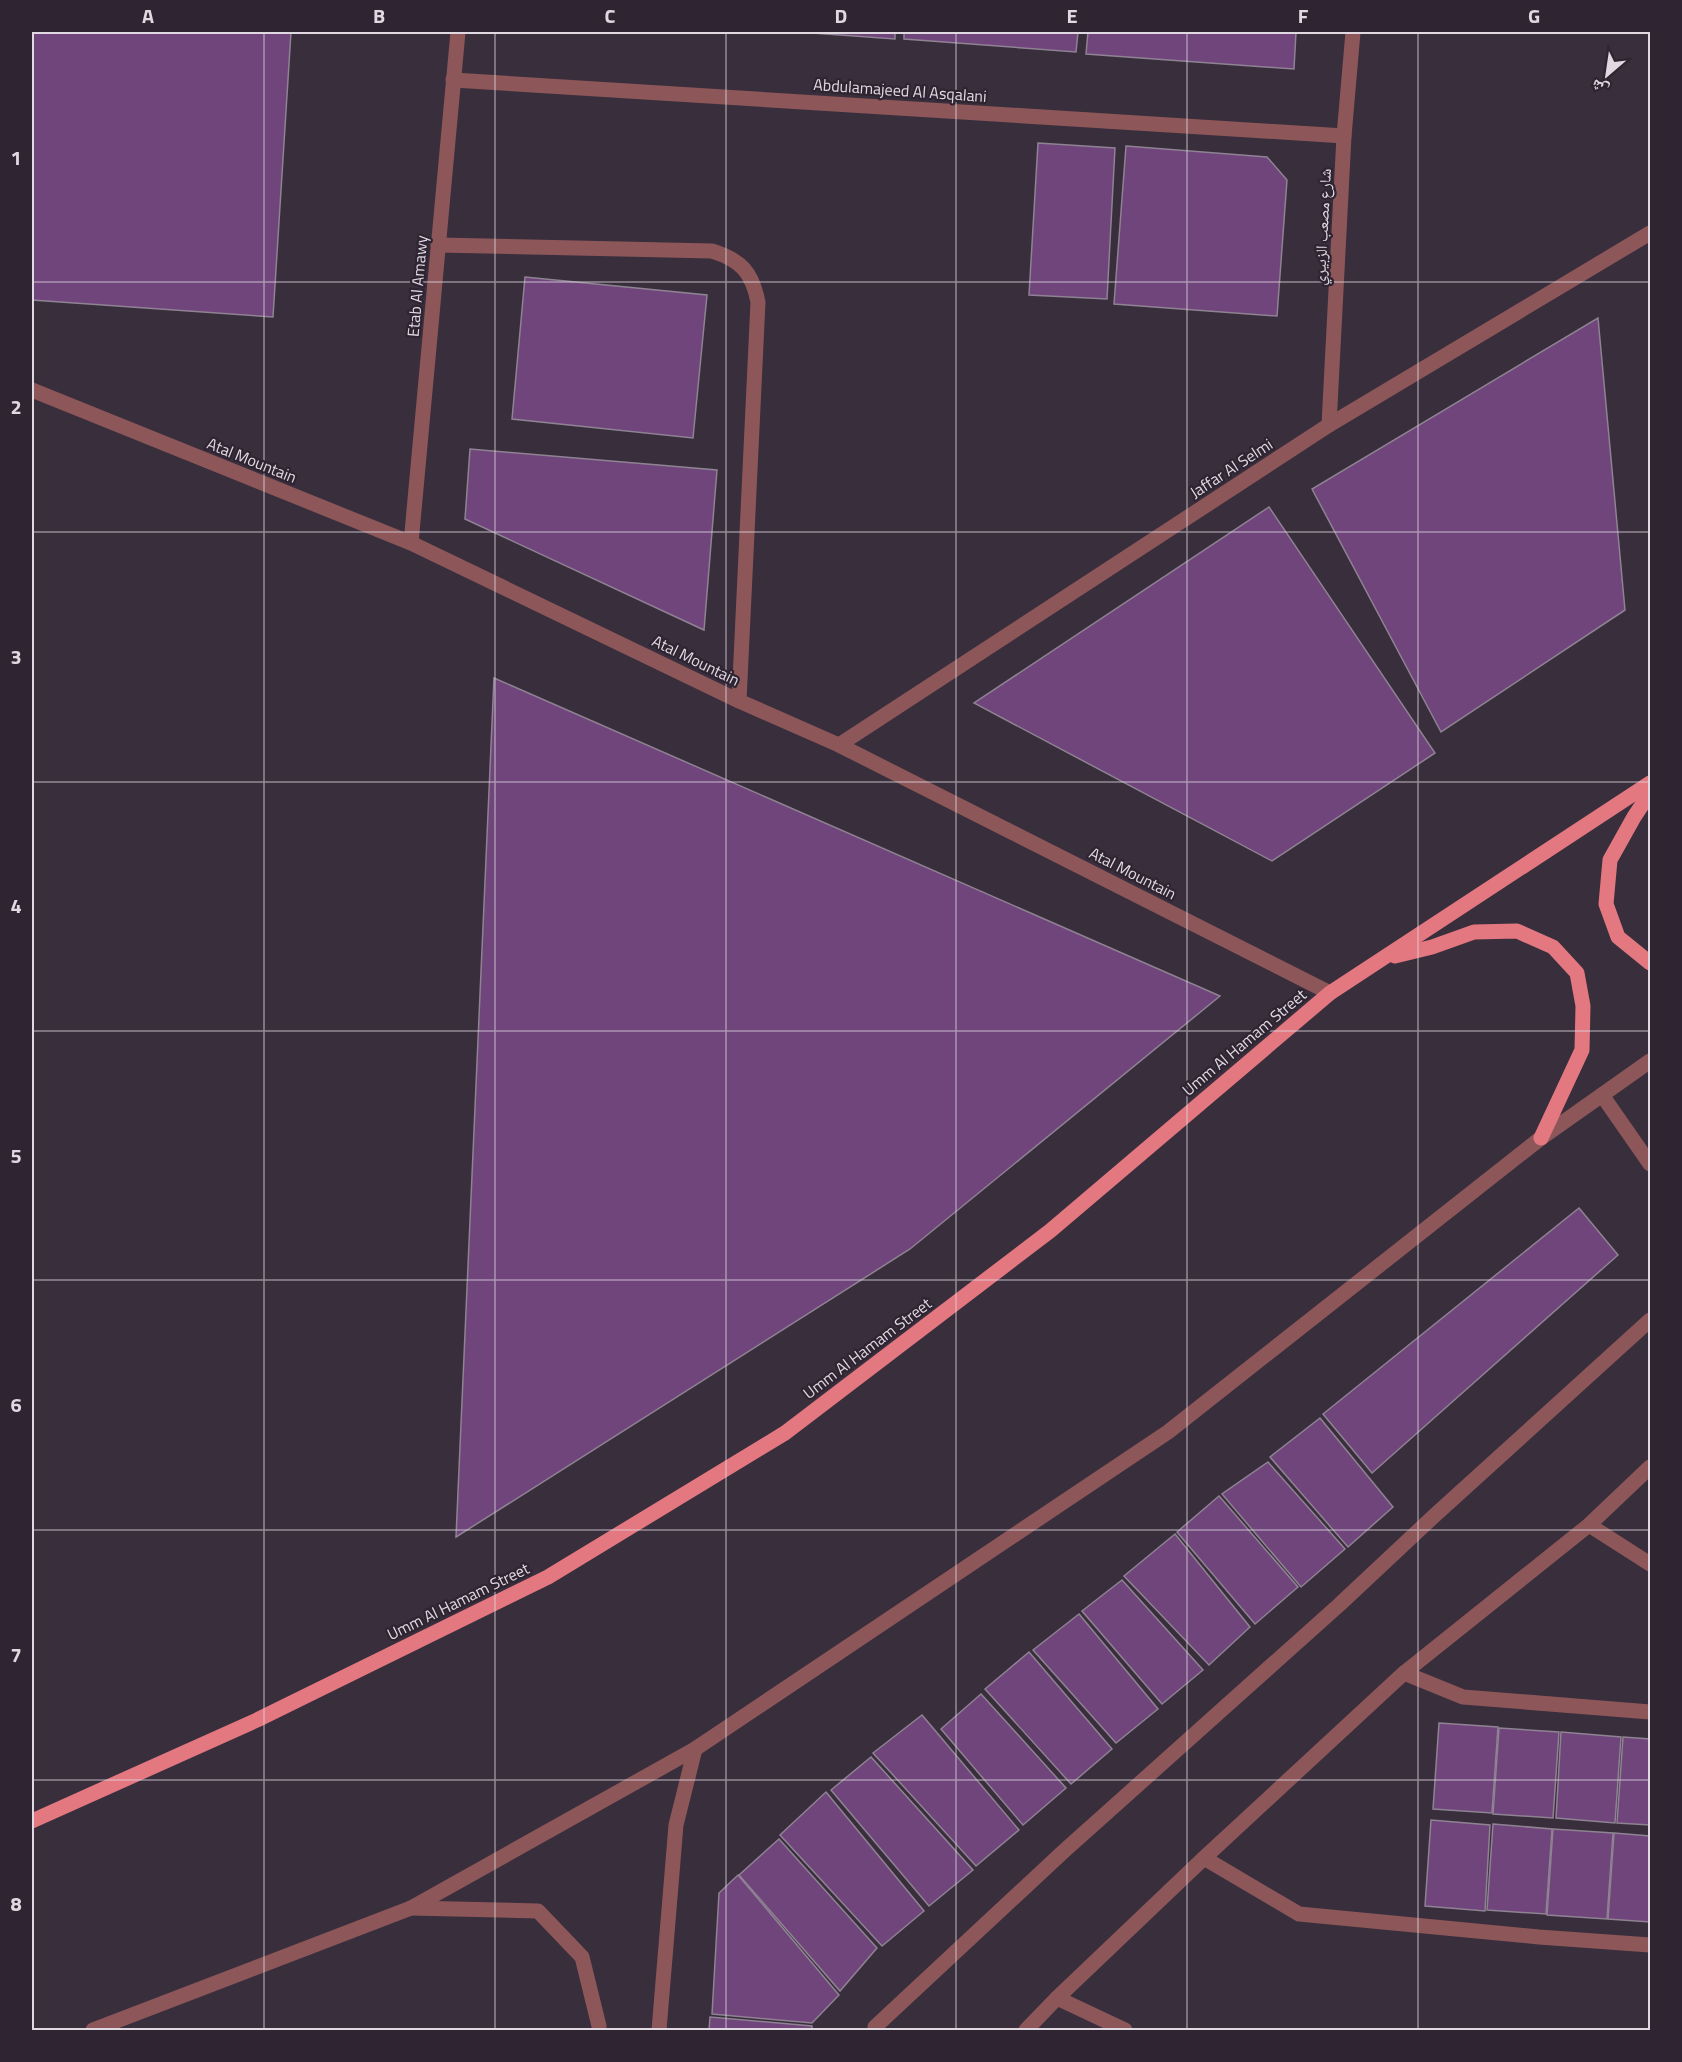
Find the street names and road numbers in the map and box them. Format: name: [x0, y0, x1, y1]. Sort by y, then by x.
street label: Abdulamajeed Al Asqalani: [813, 72, 987, 108]
street label: شارع مصعب الزبيري: [1307, 168, 1338, 286]
street label: Etab Al Amawy: [401, 234, 433, 338]
street label: Atal Mountain: [204, 431, 300, 489]
street label: Jaffar Al Selmi: [1185, 432, 1277, 504]
street label: Atal Mountain: [648, 628, 744, 692]
street label: Atal Mountain: [1085, 841, 1181, 905]
street label: Umm Al Hamam Street: [1177, 983, 1312, 1101]
street label: Umm Al Hamam Street: [798, 1291, 937, 1404]
street label: Umm Al Hamam Street: [383, 1556, 534, 1646]

